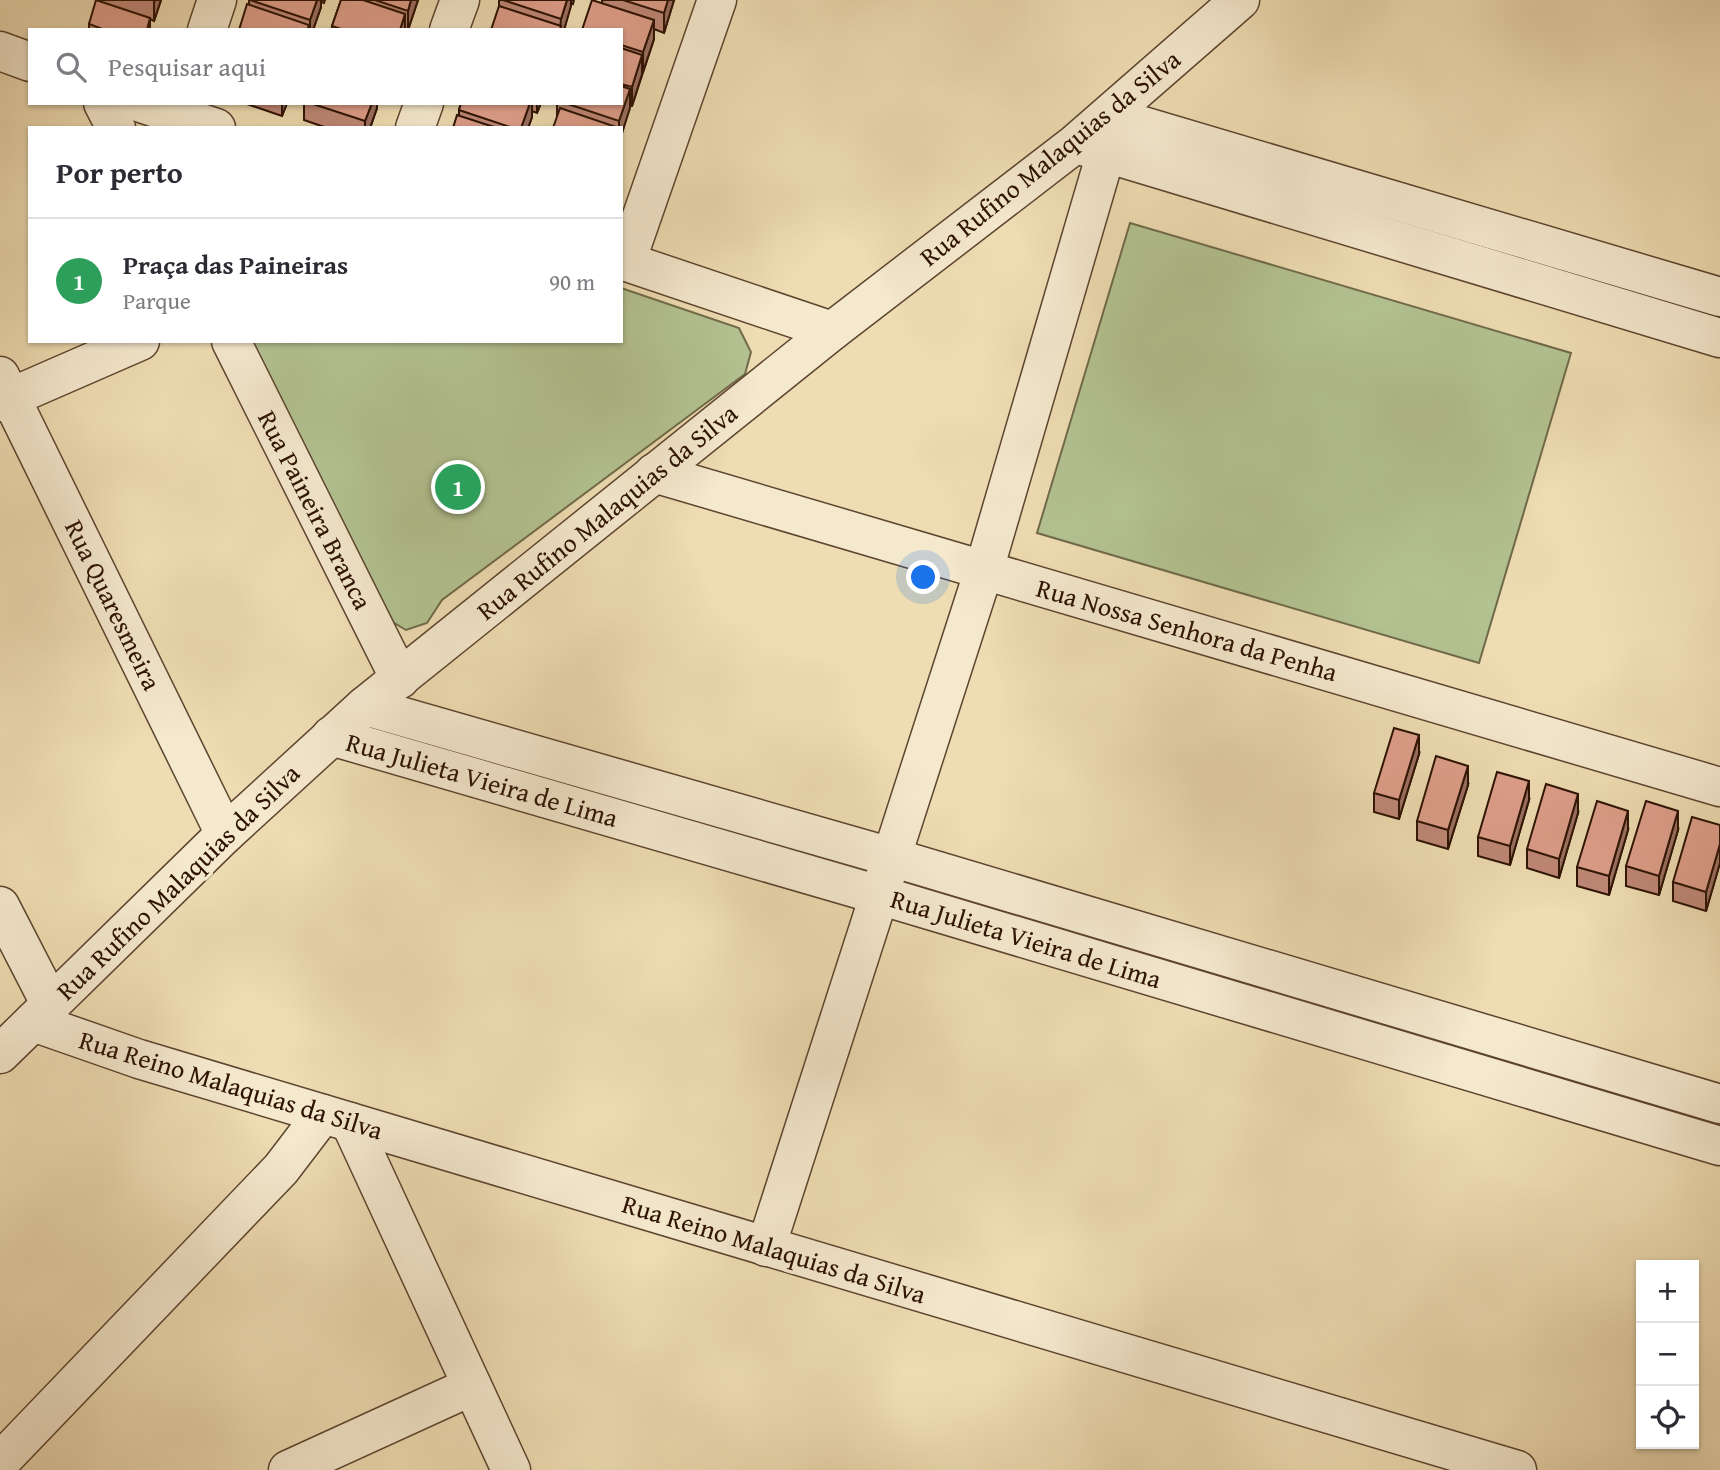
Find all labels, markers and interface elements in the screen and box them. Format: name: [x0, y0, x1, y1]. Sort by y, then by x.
search box: [28, 28, 623, 105]
street label: Rua Rufino Malaquias da Silva: [911, 39, 1189, 275]
text: Pesquisar aqui: [108, 47, 266, 86]
icon: search: [52, 48, 90, 86]
text: Por perto: [56, 150, 183, 194]
text: Praça das Paineiras: [123, 245, 348, 284]
text: 1: [73, 265, 85, 298]
text: 90 m: [549, 265, 595, 298]
text: Parque: [123, 284, 191, 317]
street label: Rua Rufino Malaquias da Silva: [468, 393, 746, 629]
street label: Rua Paineira Branca: [248, 403, 383, 617]
pin: 1: [435, 461, 481, 513]
street label: Rua Quaresmeira: [55, 513, 172, 697]
your location: [906, 560, 940, 594]
street label: Rua Nossa Senhora da Penha: [1032, 568, 1343, 691]
street label: Rua Julieta Vieira de Lima: [342, 722, 623, 837]
street label: Rua Rufino Malaquias da Silva: [47, 754, 309, 1009]
street label: Rua Julieta Vieira de Lima: [886, 879, 1167, 998]
street label: Rua Reino Malaquias da Silva: [75, 1020, 388, 1150]
street label: Rua Reino Malaquias da Silva: [618, 1184, 931, 1314]
map controls: [1636, 1260, 1699, 1449]
button: +: [1636, 1260, 1699, 1323]
button: −: [1636, 1323, 1699, 1386]
button: locate: [1636, 1386, 1699, 1449]

